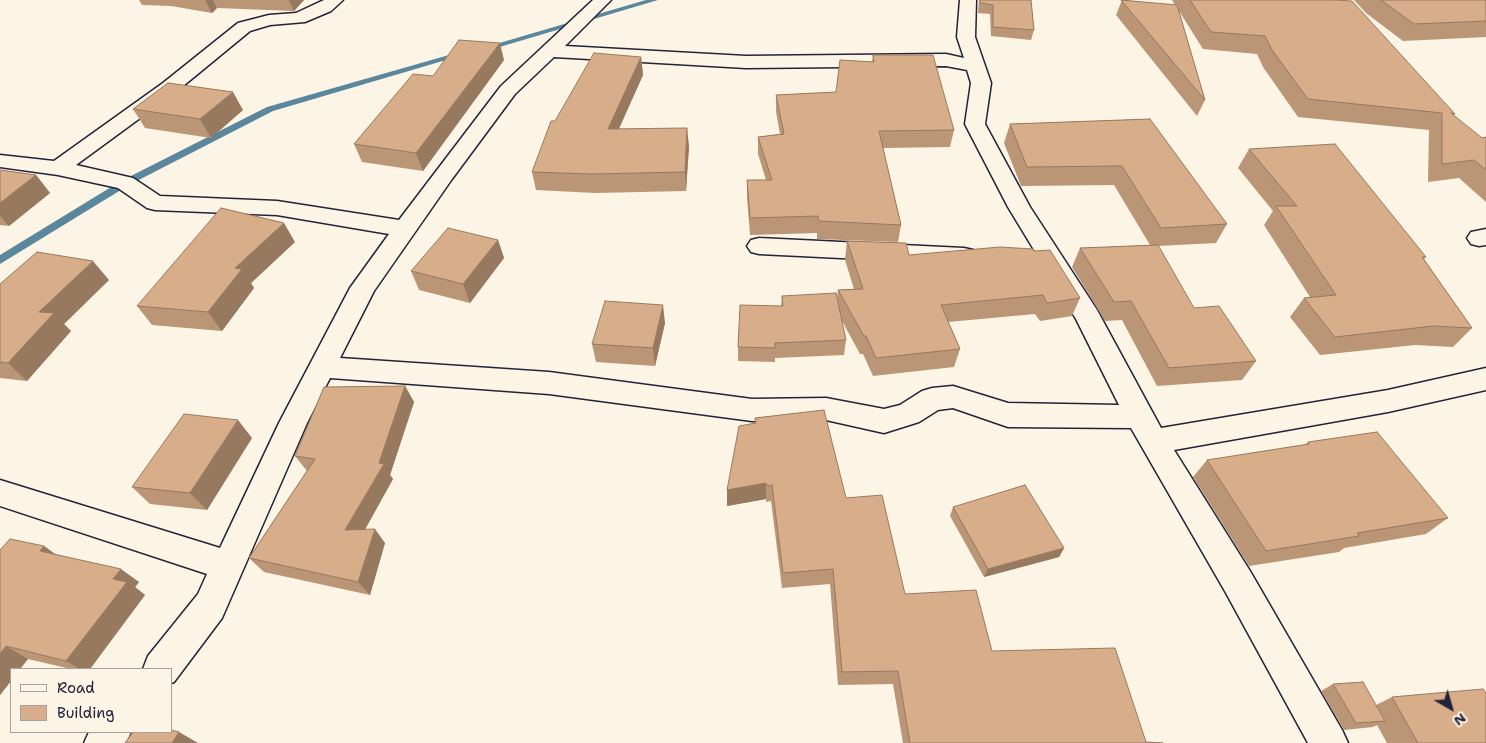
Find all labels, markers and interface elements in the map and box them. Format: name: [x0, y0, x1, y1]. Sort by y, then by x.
legend: [10, 668, 172, 733]
text: Road: [57, 678, 95, 698]
north arrow: [1426, 683, 1476, 733]
text: Building: [57, 703, 114, 723]
text: N: [1450, 709, 1470, 730]

